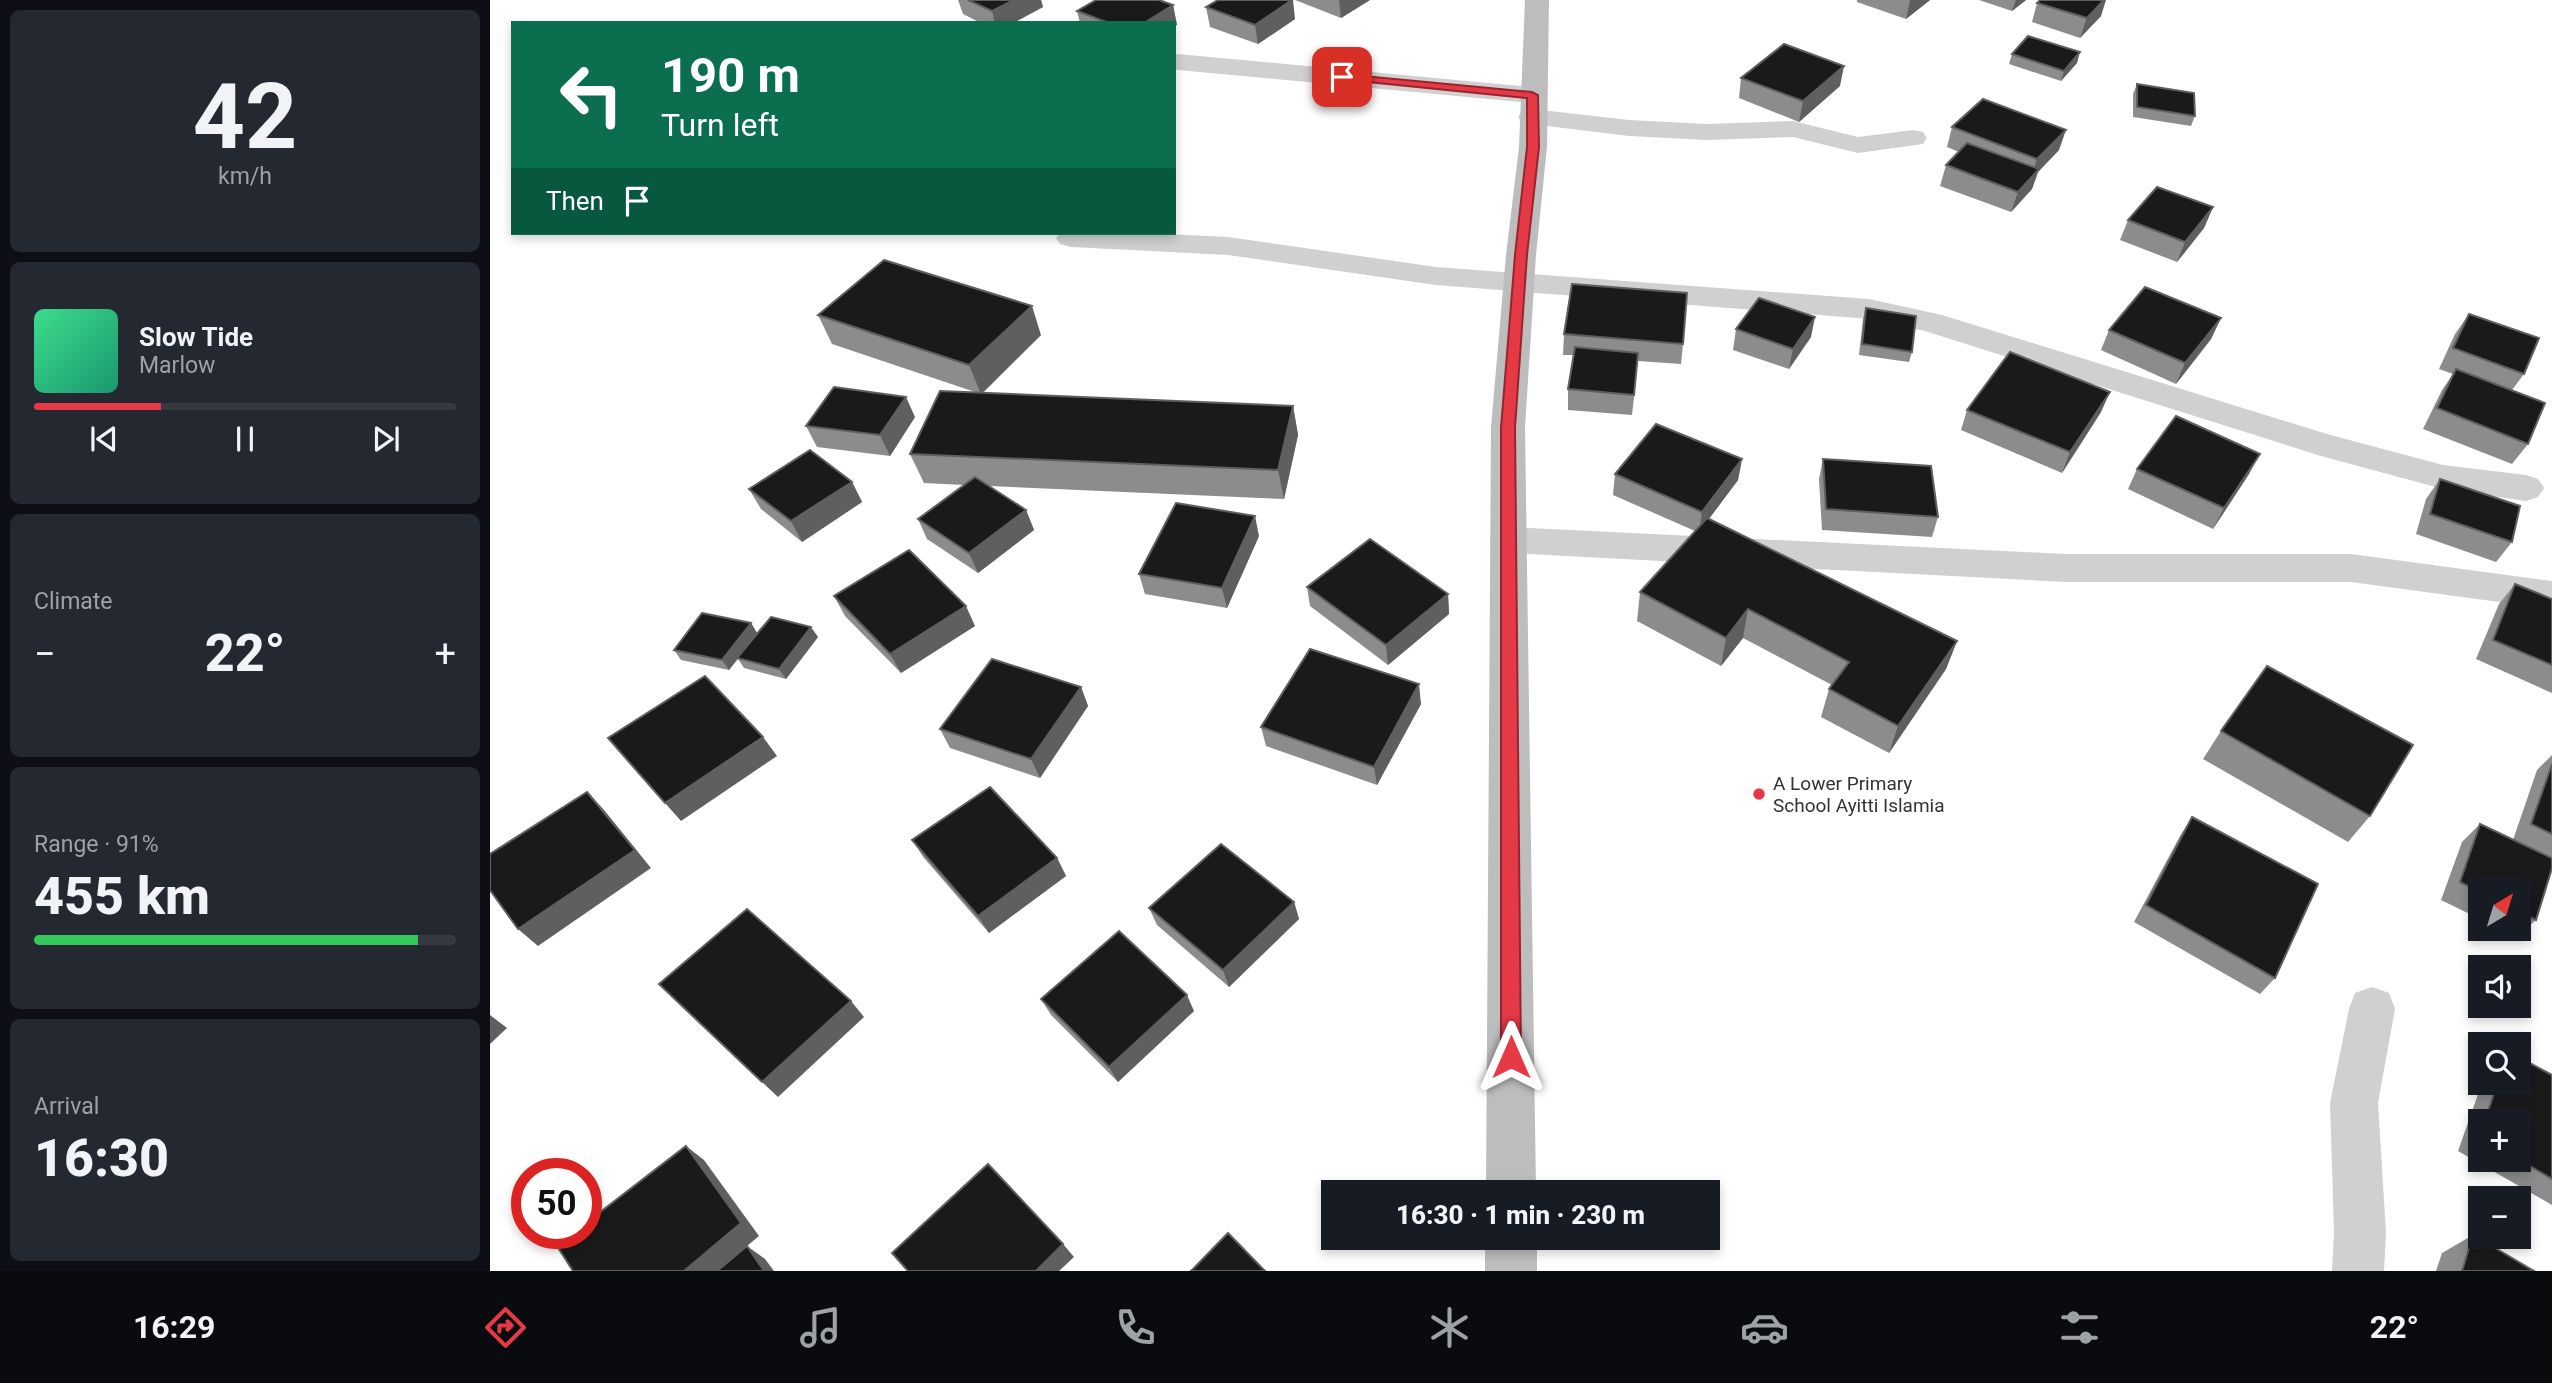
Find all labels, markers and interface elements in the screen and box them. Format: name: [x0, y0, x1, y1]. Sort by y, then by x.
text: 190 m: [661, 47, 800, 104]
pin: [1312, 47, 1372, 107]
icon: left: [546, 49, 637, 140]
icon: arrive: [1323, 58, 1361, 96]
text: 42: [193, 64, 297, 170]
text: Turn left: [661, 106, 779, 144]
text: km/h: [218, 163, 272, 190]
icon: arrive: [618, 182, 656, 220]
text: Then: [546, 186, 604, 216]
text: Slow Tide: [139, 322, 253, 352]
text: Marlow: [139, 352, 215, 379]
icon: previous: [85, 420, 123, 458]
icon: pause: [226, 420, 264, 458]
icon: next: [367, 420, 405, 458]
text: Climate: [34, 588, 113, 615]
text: 22°: [205, 623, 285, 684]
text: −: [34, 632, 56, 676]
text: +: [434, 632, 456, 676]
place label: A Lower Primary School Ayitti Islamia: [1773, 772, 1945, 817]
marker: A Lower Primary School Ayitti Islamia: [1751, 786, 1767, 802]
text: Range · 91%: [34, 831, 159, 858]
text: 455 km: [34, 866, 210, 927]
north arrow: [2468, 878, 2530, 942]
map controls: [2468, 878, 2531, 1249]
button: sound: [2468, 955, 2531, 1018]
position arrow: [1474, 1020, 1548, 1094]
button: search: [2468, 1032, 2531, 1095]
text: Arrival: [34, 1093, 99, 1120]
button: +: [2468, 1109, 2531, 1172]
text: 16:30: [34, 1128, 169, 1189]
speed limit sign: 50: [511, 1158, 602, 1249]
button: −: [2468, 1186, 2531, 1249]
text: 16:30 · 1 min · 230 m: [1396, 1200, 1645, 1230]
icon: directions: [481, 1303, 530, 1352]
icon: music: [796, 1303, 845, 1352]
icon: phone: [1111, 1303, 1160, 1352]
icon: climate: [1425, 1303, 1474, 1352]
icon: car: [1740, 1303, 1789, 1352]
icon: filters: [2055, 1303, 2104, 1352]
text: 16:29: [133, 1308, 215, 1346]
text: 22°: [2370, 1308, 2419, 1346]

